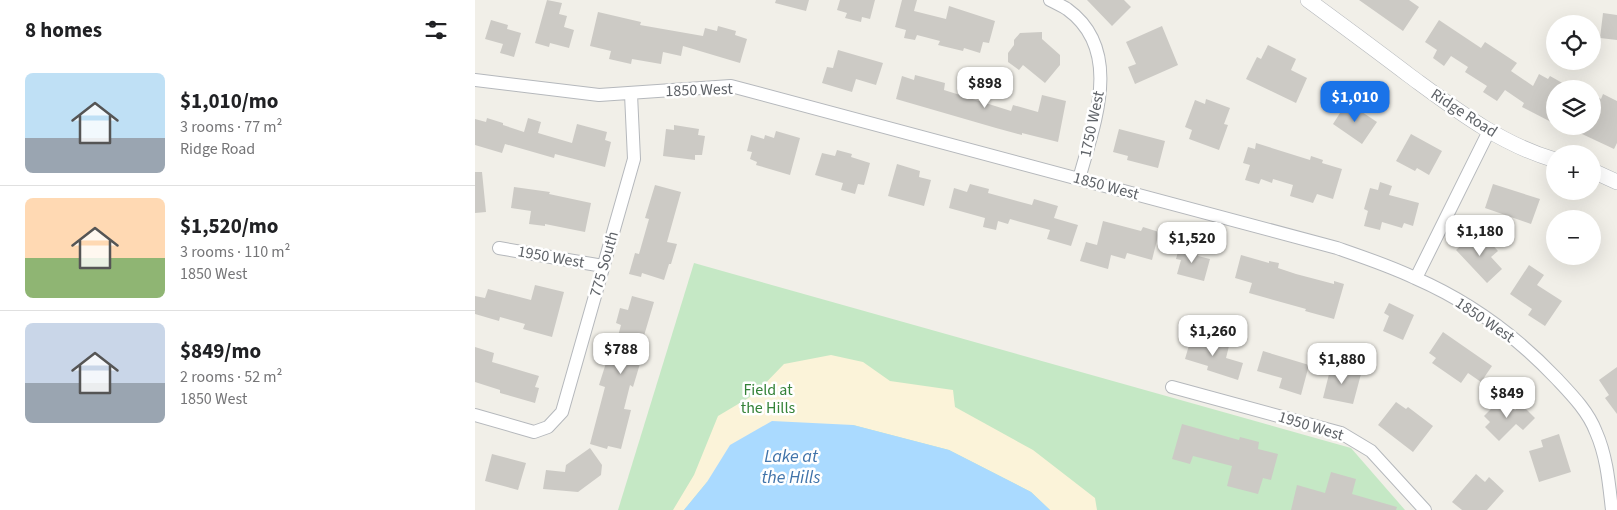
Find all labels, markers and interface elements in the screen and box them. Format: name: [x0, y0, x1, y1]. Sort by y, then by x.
text: 8 homes: [25, 15, 102, 45]
map controls: [1546, 15, 1601, 265]
button: locate: [1546, 15, 1601, 70]
icon: filters: [422, 16, 450, 44]
pin: $898: [955, 66, 1015, 109]
text: $898: [968, 72, 1002, 94]
street label: 1850 West: [665, 78, 734, 102]
pin: $1,010: [1314, 80, 1396, 123]
button: layers: [1546, 80, 1601, 135]
street label: Ridge Road: [1426, 83, 1502, 143]
text: $1,010/mo: [180, 86, 279, 116]
text: $1,010: [1331, 86, 1379, 108]
street label: 1750 West: [1074, 88, 1110, 159]
icon: home: [65, 93, 125, 153]
text: 3 rooms · 77 m²: [180, 116, 282, 138]
text: Ridge Road: [180, 138, 255, 160]
button: +: [1546, 145, 1601, 200]
street label: 1850 West: [1071, 167, 1142, 205]
button: −: [1546, 210, 1601, 265]
text: $1,520/mo: [180, 211, 279, 241]
pin: $1,180: [1439, 214, 1521, 257]
icon: home: [65, 218, 125, 278]
text: $1,180: [1456, 220, 1504, 242]
pin: $1,520: [1151, 222, 1233, 264]
text: $1,520: [1168, 227, 1216, 249]
street label: 775 South: [584, 229, 624, 299]
street label: 1950 West: [516, 240, 587, 274]
text: 3 rooms · 110 m²: [180, 241, 290, 263]
text: 1850 West: [180, 263, 247, 285]
street label: 1850 West: [1451, 292, 1520, 348]
pin: $1,260: [1172, 314, 1254, 357]
text: $1,260: [1189, 320, 1237, 342]
pin: $788: [591, 332, 651, 375]
text: $849/mo: [180, 336, 261, 366]
text: $788: [604, 338, 638, 360]
pin: $1,880: [1301, 342, 1383, 385]
icon: home: [65, 343, 125, 403]
text: $1,880: [1318, 348, 1366, 370]
text: 2 rooms · 52 m²: [180, 366, 282, 388]
pin: $849: [1477, 376, 1537, 419]
park label: Field at the Hills: [741, 379, 796, 419]
text: $849: [1490, 382, 1524, 404]
text: 1850 West: [180, 388, 247, 410]
street label: 1950 West: [1276, 406, 1347, 447]
water label: Lake at the Hills: [761, 444, 821, 490]

